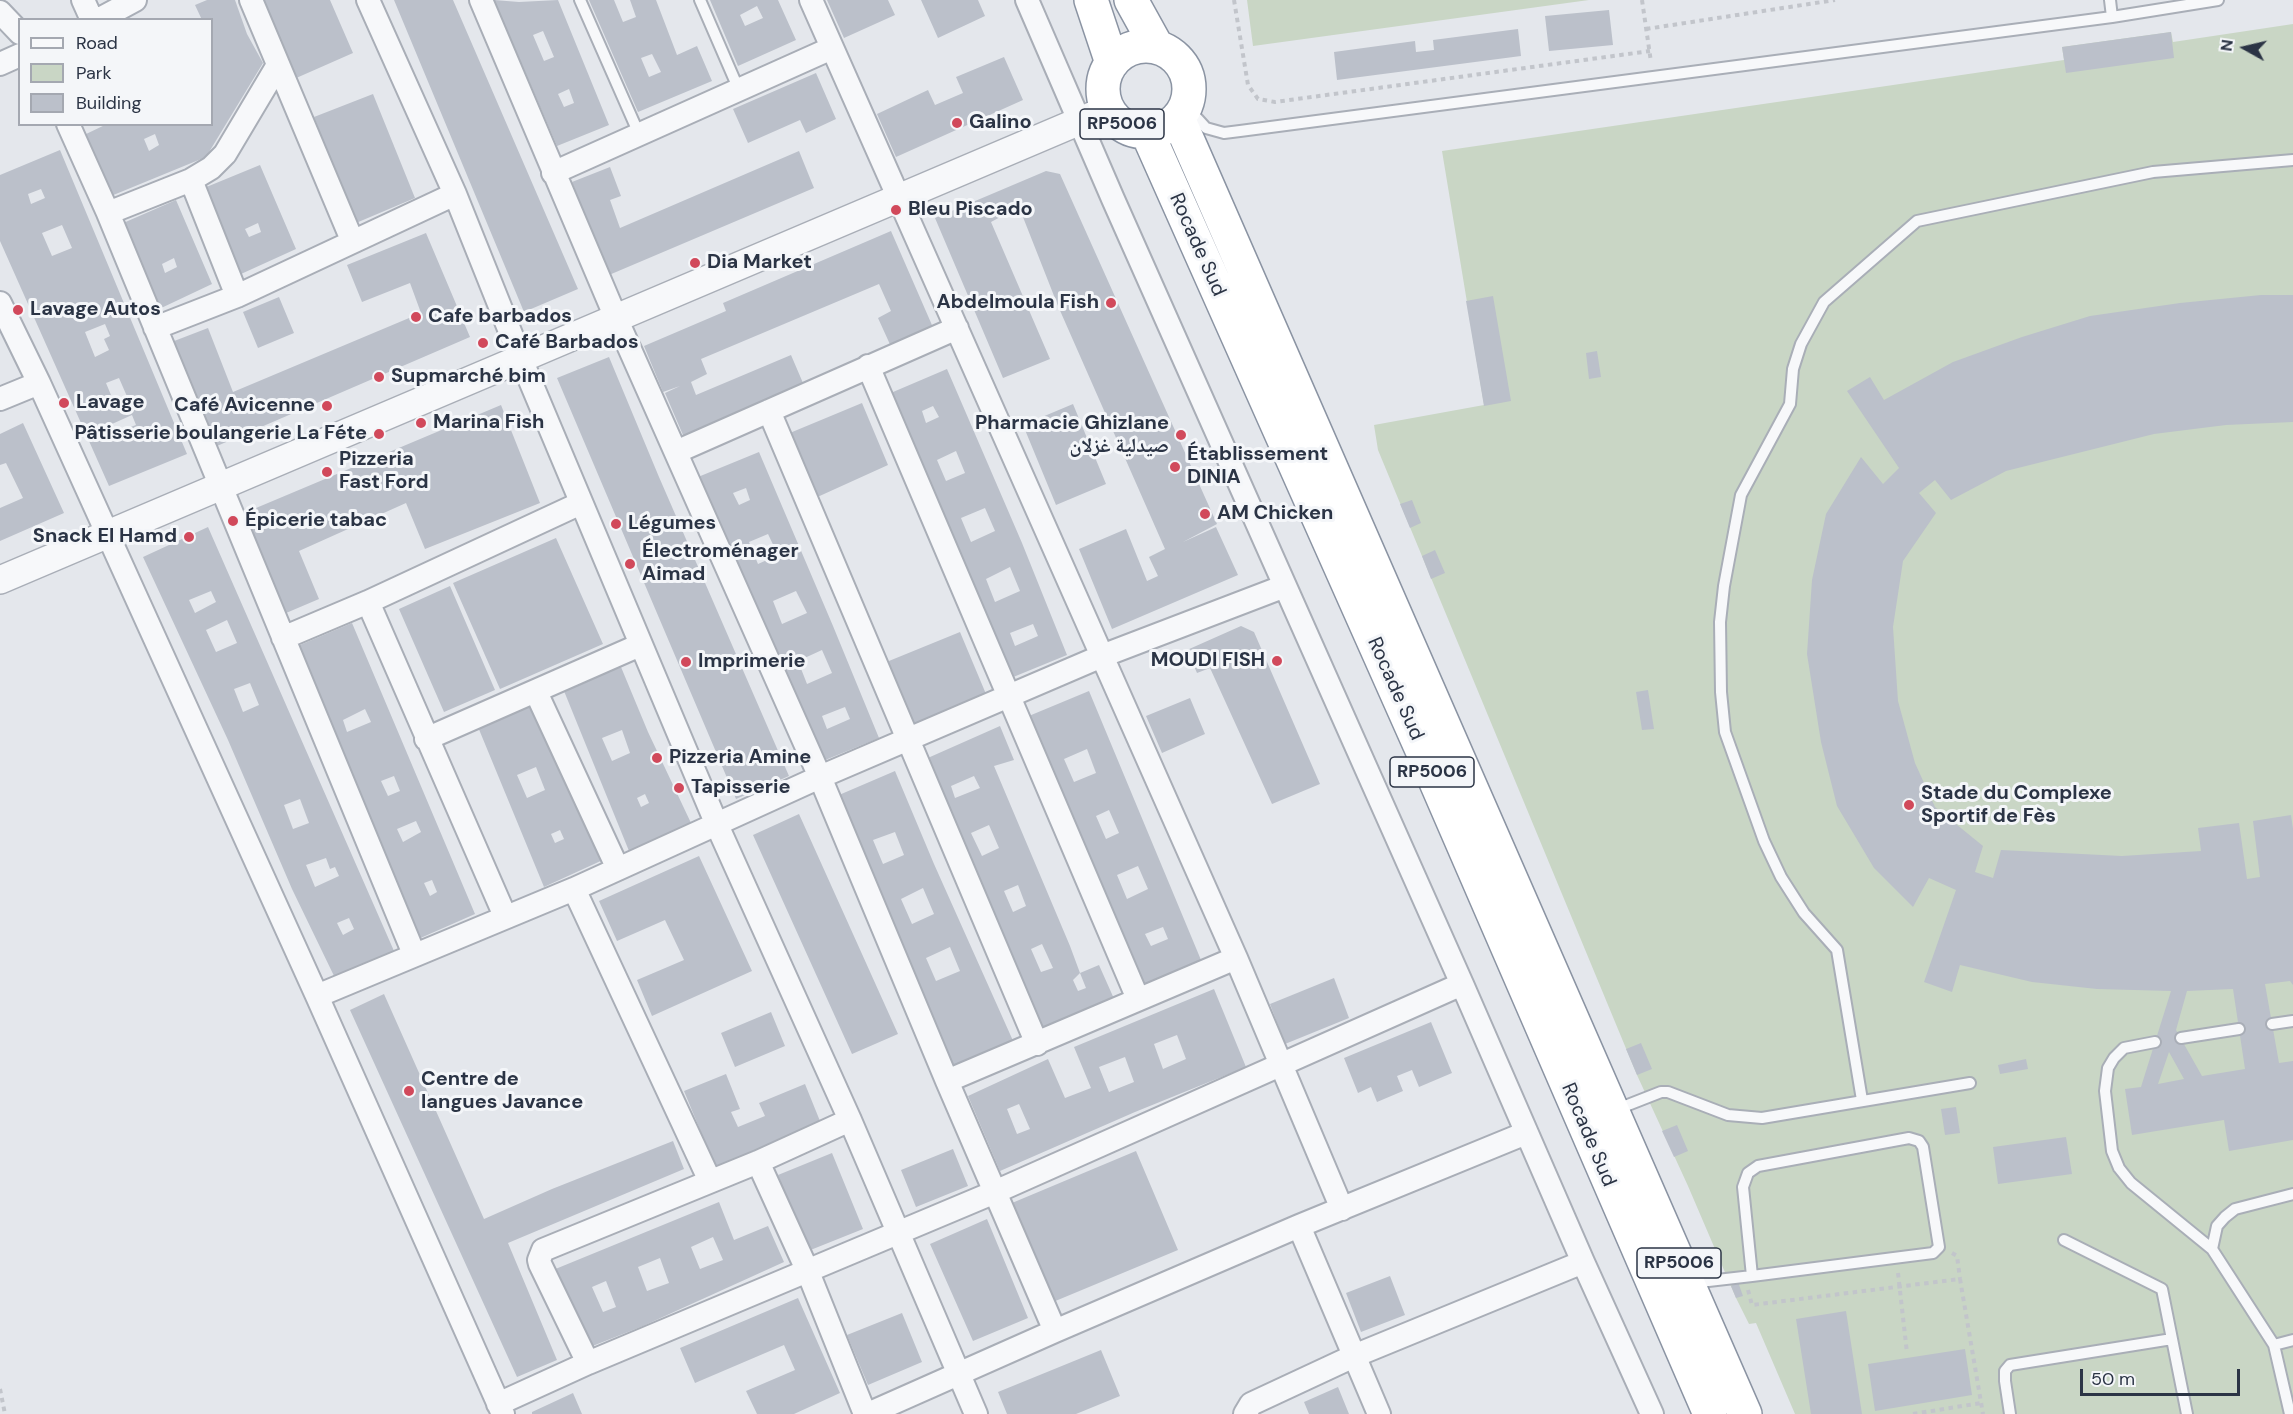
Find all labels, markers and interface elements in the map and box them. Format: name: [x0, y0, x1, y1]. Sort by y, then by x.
legend: [18, 18, 213, 126]
north arrow: [2215, 18, 2275, 78]
text: Road: [76, 31, 118, 55]
text: N: [2215, 38, 2238, 53]
text: Park: [76, 61, 112, 85]
text: Building: [76, 91, 141, 115]
road number: RP5006: [1080, 109, 1164, 139]
place label: Galino: [969, 111, 1032, 135]
marker: Galino: [950, 116, 964, 130]
street label: Rocade Sud: [1164, 190, 1230, 300]
place label: Bleu Piscado: [908, 198, 1033, 222]
marker: Bleu Piscado: [889, 203, 903, 217]
place label: Dia Market: [707, 251, 812, 275]
marker: Dia Market: [688, 256, 702, 270]
place label: Abdelmoula Fish: [937, 291, 1099, 315]
marker: Abdelmoula Fish: [1104, 296, 1118, 310]
place label: Lavage Autos: [30, 298, 161, 322]
marker: Lavage Autos: [11, 303, 25, 317]
place label: Cafe barbados: [428, 305, 572, 329]
marker: Cafe barbados: [409, 310, 423, 324]
place label: Café Barbados: [495, 331, 639, 355]
marker: Café Barbados: [476, 336, 490, 350]
place label: Supmarché bim: [391, 365, 546, 389]
marker: Supmarché bim: [372, 370, 386, 384]
place label: Lavage: [76, 391, 145, 415]
place label: Café Avicenne: [174, 394, 315, 418]
marker: Lavage: [57, 396, 71, 410]
marker: Café Avicenne: [320, 399, 334, 413]
place label: Marina Fish: [433, 411, 544, 435]
place label: Pharmacie Ghizlane صيدلية غزلان: [975, 412, 1169, 459]
marker: Marina Fish: [414, 416, 428, 430]
place label: Pâtisserie boulangerie La Féte: [74, 422, 367, 446]
marker: Pâtisserie boulangerie La Féte: [372, 427, 386, 441]
marker: Pharmacie Ghizlane صيدلية غزلان: [1174, 428, 1188, 442]
place label: Établissement DINIA: [1187, 443, 1328, 490]
place label: Pizzeria Fast Ford: [339, 448, 429, 495]
marker: Établissement DINIA: [1168, 460, 1182, 474]
marker: Pizzeria Fast Ford: [320, 465, 334, 479]
place label: AM Chicken: [1217, 502, 1333, 526]
marker: AM Chicken: [1198, 507, 1212, 521]
place label: Épicerie tabac: [245, 509, 387, 533]
place label: Légumes: [628, 512, 716, 536]
marker: Épicerie tabac: [226, 514, 240, 528]
marker: Légumes: [609, 517, 623, 531]
place label: Snack El Hamd: [33, 525, 177, 549]
marker: Snack El Hamd: [182, 530, 196, 544]
place label: Électroménager Aimad: [642, 540, 799, 587]
marker: Électroménager Aimad: [623, 557, 637, 571]
street label: Rocade Sud: [1362, 634, 1428, 744]
place label: MOUDI FISH: [1151, 649, 1265, 673]
place label: Imprimerie: [698, 650, 806, 674]
marker: MOUDI FISH: [1270, 654, 1284, 668]
marker: Imprimerie: [679, 655, 693, 669]
place label: Pizzeria Amine: [669, 746, 811, 770]
marker: Pizzeria Amine: [650, 751, 664, 765]
road number: RP5006: [1390, 757, 1474, 787]
place label: Tapisserie: [691, 776, 791, 800]
marker: Tapisserie: [672, 781, 686, 795]
place label: Stade du Complexe Sportif de Fès: [1921, 782, 2112, 829]
marker: Stade du Complexe Sportif de Fès: [1902, 798, 1916, 812]
place label: Centre de langues Javance: [421, 1068, 583, 1115]
street label: Rocade Sud: [1555, 1080, 1621, 1190]
marker: Centre de langues Javance: [402, 1084, 416, 1098]
road number: RP5006: [1637, 1248, 1721, 1278]
scale bar: [2083, 1357, 2244, 1395]
text: 50 m: [2091, 1367, 2135, 1391]

